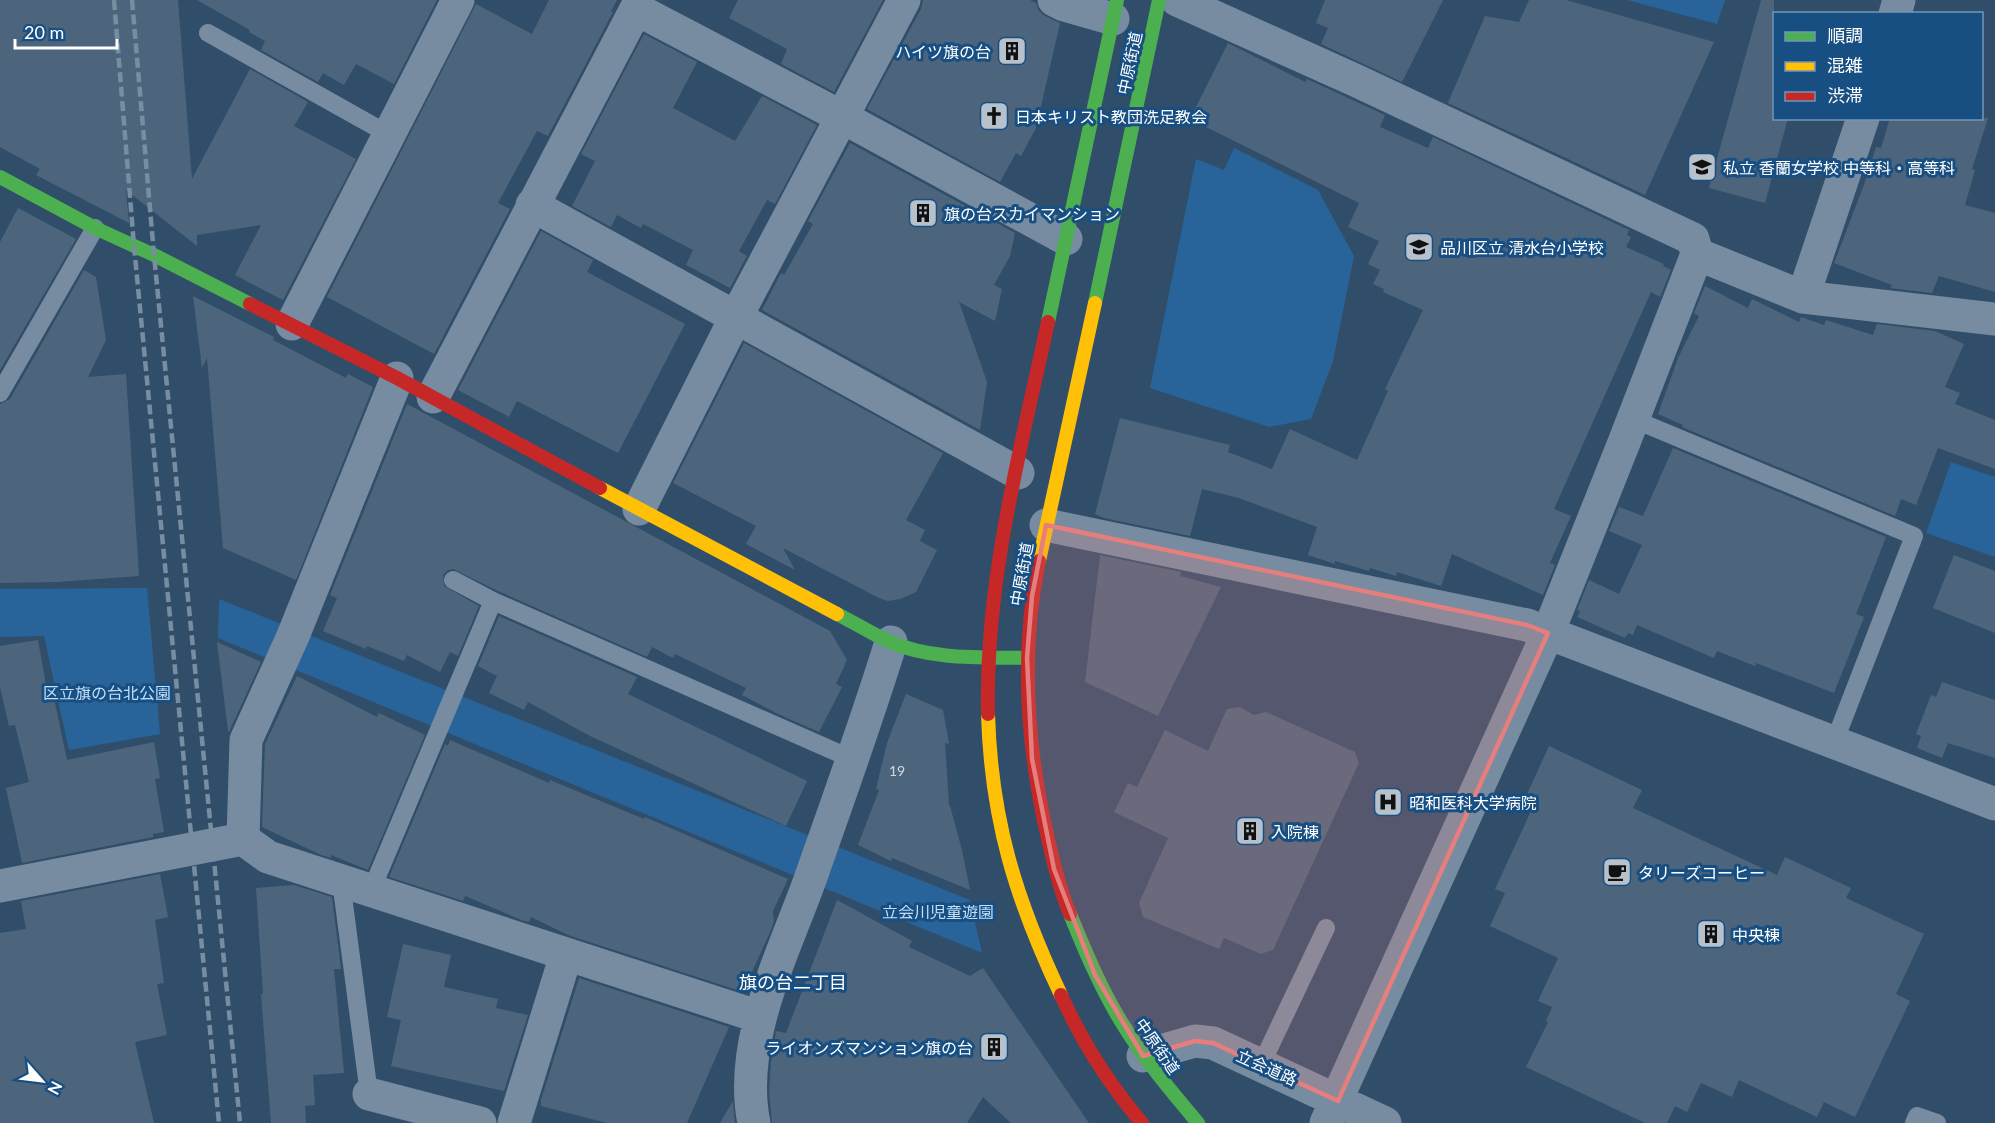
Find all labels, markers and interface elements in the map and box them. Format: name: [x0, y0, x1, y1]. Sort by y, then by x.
scale bar: [15, 12, 117, 50]
legend: [1773, 12, 1983, 120]
text: 20 m: [24, 21, 64, 43]
text: 順調: [1827, 24, 1863, 46]
street label: 中原街道: [1113, 30, 1145, 96]
building icon: ハイツ旗の台: [996, 35, 1028, 67]
place label: ハイツ旗の台: [895, 42, 991, 61]
text: 混雑: [1827, 54, 1863, 76]
text: 渋滞: [1827, 84, 1863, 106]
church icon: 日本キリスト教団洗足教会: [978, 100, 1010, 132]
place label: 日本キリスト教団洗足教会: [1015, 107, 1207, 126]
school or university icon: 私立 香蘭女学校 中等科・高等科: [1686, 151, 1718, 183]
place label: 私立 香蘭女学校 中等科・高等科: [1723, 158, 1955, 177]
building icon: 旗の台スカイマンション: [907, 197, 939, 229]
place label: 旗の台スカイマンション: [944, 204, 1120, 223]
school or university icon: 品川区立 清水台小学校: [1403, 231, 1435, 263]
place label: 品川区立 清水台小学校: [1440, 238, 1604, 257]
street label: 中原街道: [1006, 541, 1036, 607]
park label: 区立旗の台北公園: [43, 683, 171, 702]
house number: 19: [889, 762, 905, 779]
hospital icon: 昭和医科大学病院: [1372, 786, 1404, 818]
place label: 昭和医科大学病院: [1409, 793, 1537, 812]
building icon: 入院棟: [1234, 815, 1266, 847]
place label: 入院棟: [1271, 822, 1319, 841]
cafe icon: タリーズコーヒー: [1601, 856, 1633, 888]
place label: タリーズコーヒー: [1638, 863, 1765, 882]
park label: 立会川児童遊園: [882, 902, 994, 921]
building icon: 中央棟: [1695, 918, 1727, 950]
place label: 中央棟: [1732, 925, 1780, 944]
district label: 旗の台二丁目: [739, 971, 847, 993]
street label: 中原街道: [1132, 1014, 1184, 1078]
building icon: ライオンズマンション旗の台: [978, 1031, 1010, 1063]
place label: ライオンズマンション旗の台: [765, 1038, 973, 1057]
street label: 立会道路: [1234, 1045, 1300, 1089]
north arrow: [12, 1051, 72, 1111]
text: N: [44, 1078, 67, 1098]

